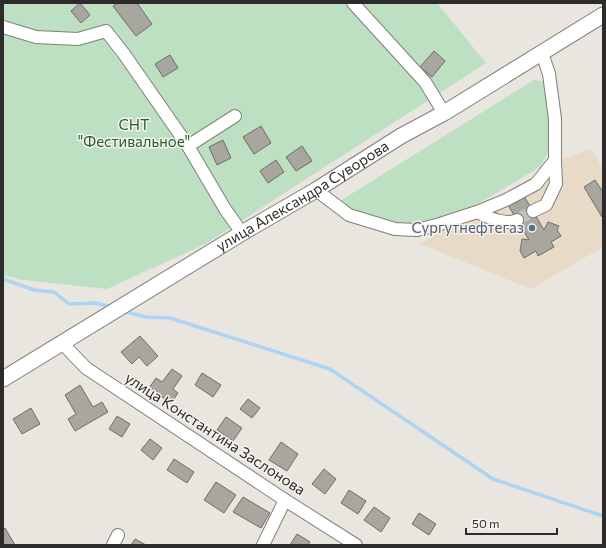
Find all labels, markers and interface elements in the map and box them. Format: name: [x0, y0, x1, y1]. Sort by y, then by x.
park label: СНТ "Фестивальное": [78, 115, 190, 150]
street label: улица Александра Суворова: [213, 136, 392, 255]
place label: Сургутнефтегаз: [411, 218, 524, 236]
marker: Сургутнефтегаз: [527, 223, 537, 233]
street label: улица Константина Заслонова: [122, 368, 309, 498]
scale bar: [466, 510, 557, 536]
text: 50 m: [472, 516, 500, 530]

